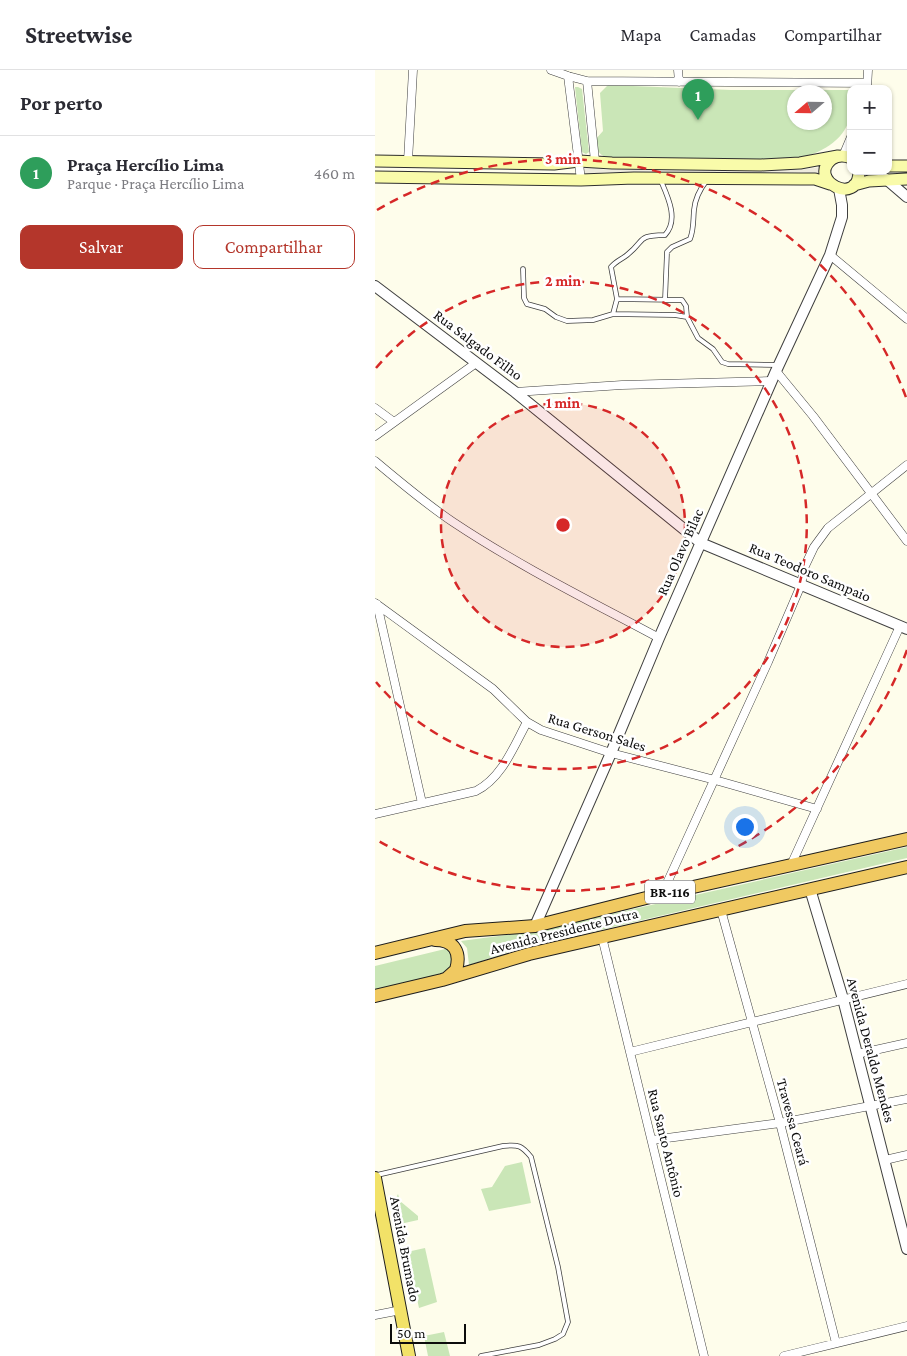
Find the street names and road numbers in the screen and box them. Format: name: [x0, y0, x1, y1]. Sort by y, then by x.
street label: Rua Salgado Filho: [430, 307, 525, 384]
street label: Rua Olavo Bilac: [654, 506, 707, 598]
street label: Rua Teodoro Sampaio: [747, 539, 873, 606]
street label: Rua Gerson Sales: [546, 709, 648, 755]
road number: BR-116: [645, 880, 695, 904]
street label: Avenida Presidente Dutra: [488, 905, 640, 957]
street label: Avenida Deraldo Mendes: [844, 976, 898, 1124]
street label: Travessa Ceará: [774, 1077, 812, 1167]
street label: Rua Santo Antônio: [645, 1087, 687, 1199]
street label: Avenida Brumado: [387, 1195, 423, 1303]

